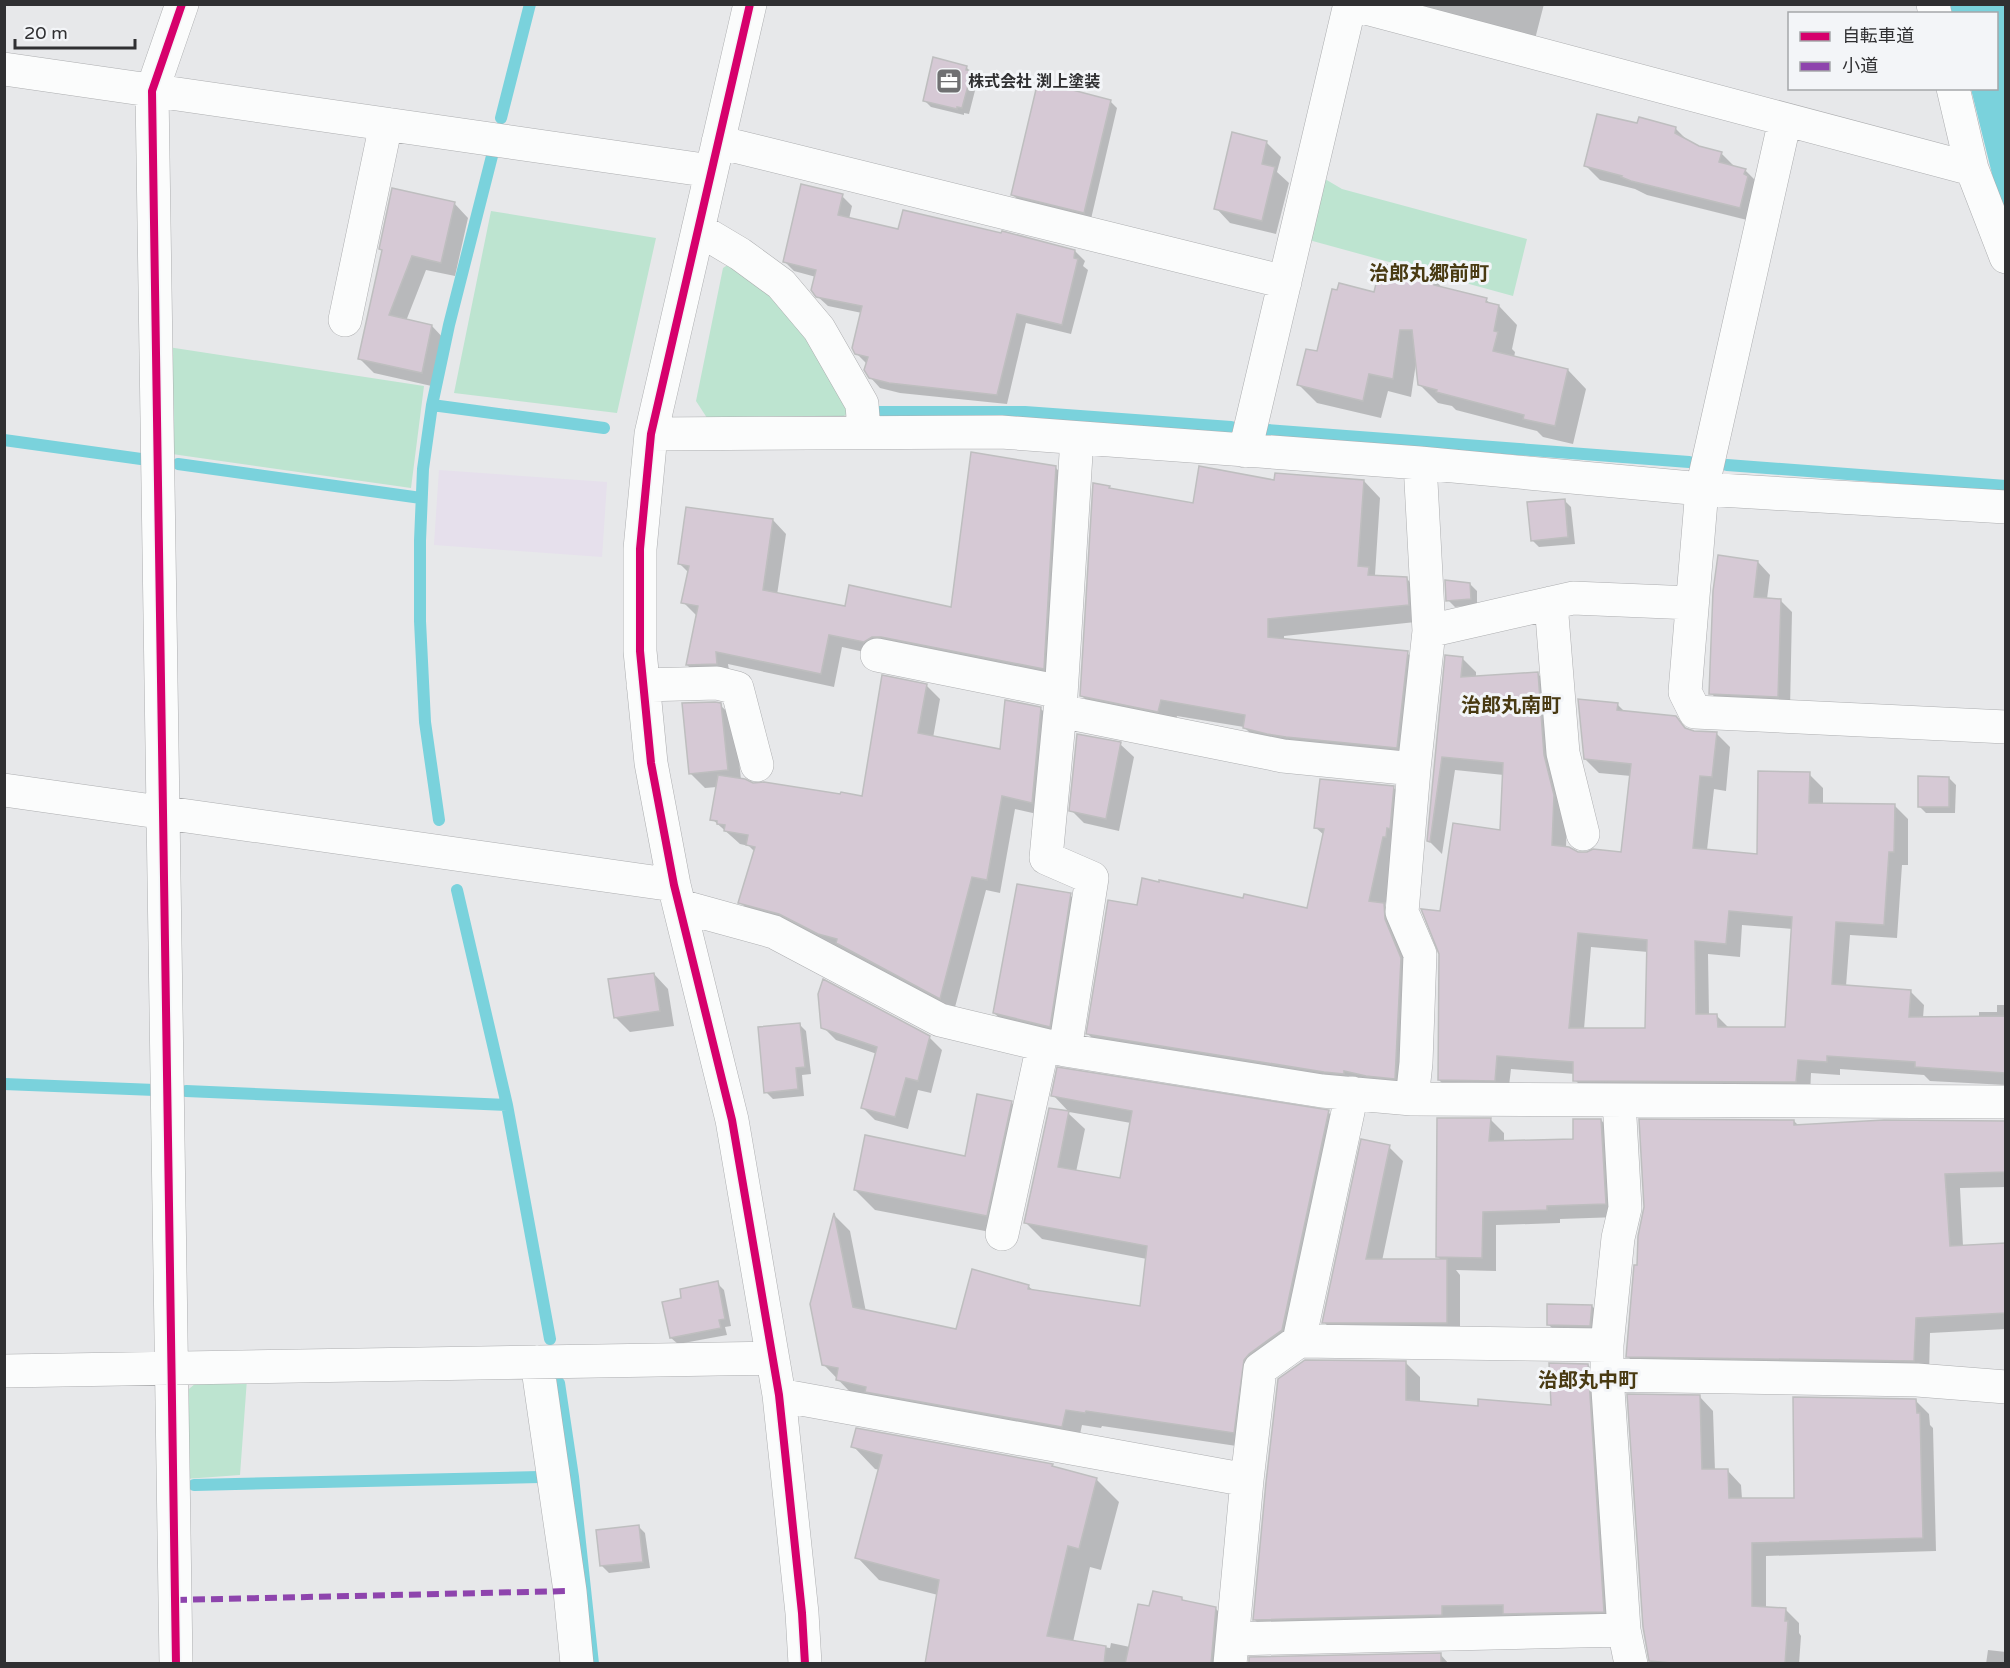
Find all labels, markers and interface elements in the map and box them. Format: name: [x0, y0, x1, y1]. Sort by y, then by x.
scale bar: [15, 12, 135, 50]
legend: [1788, 12, 1998, 90]
text: 20 m: [24, 22, 68, 44]
text: 自転車道: [1842, 25, 1914, 47]
text: 小道: [1842, 55, 1878, 77]
office icon: 株式会社 渕上塗装: [934, 66, 964, 96]
place label: 株式会社 渕上塗装: [968, 72, 1100, 92]
district label: 治郎丸郷前町: [1369, 262, 1489, 286]
district label: 治郎丸南町: [1461, 694, 1561, 718]
district label: 治郎丸中町: [1538, 1369, 1638, 1393]

